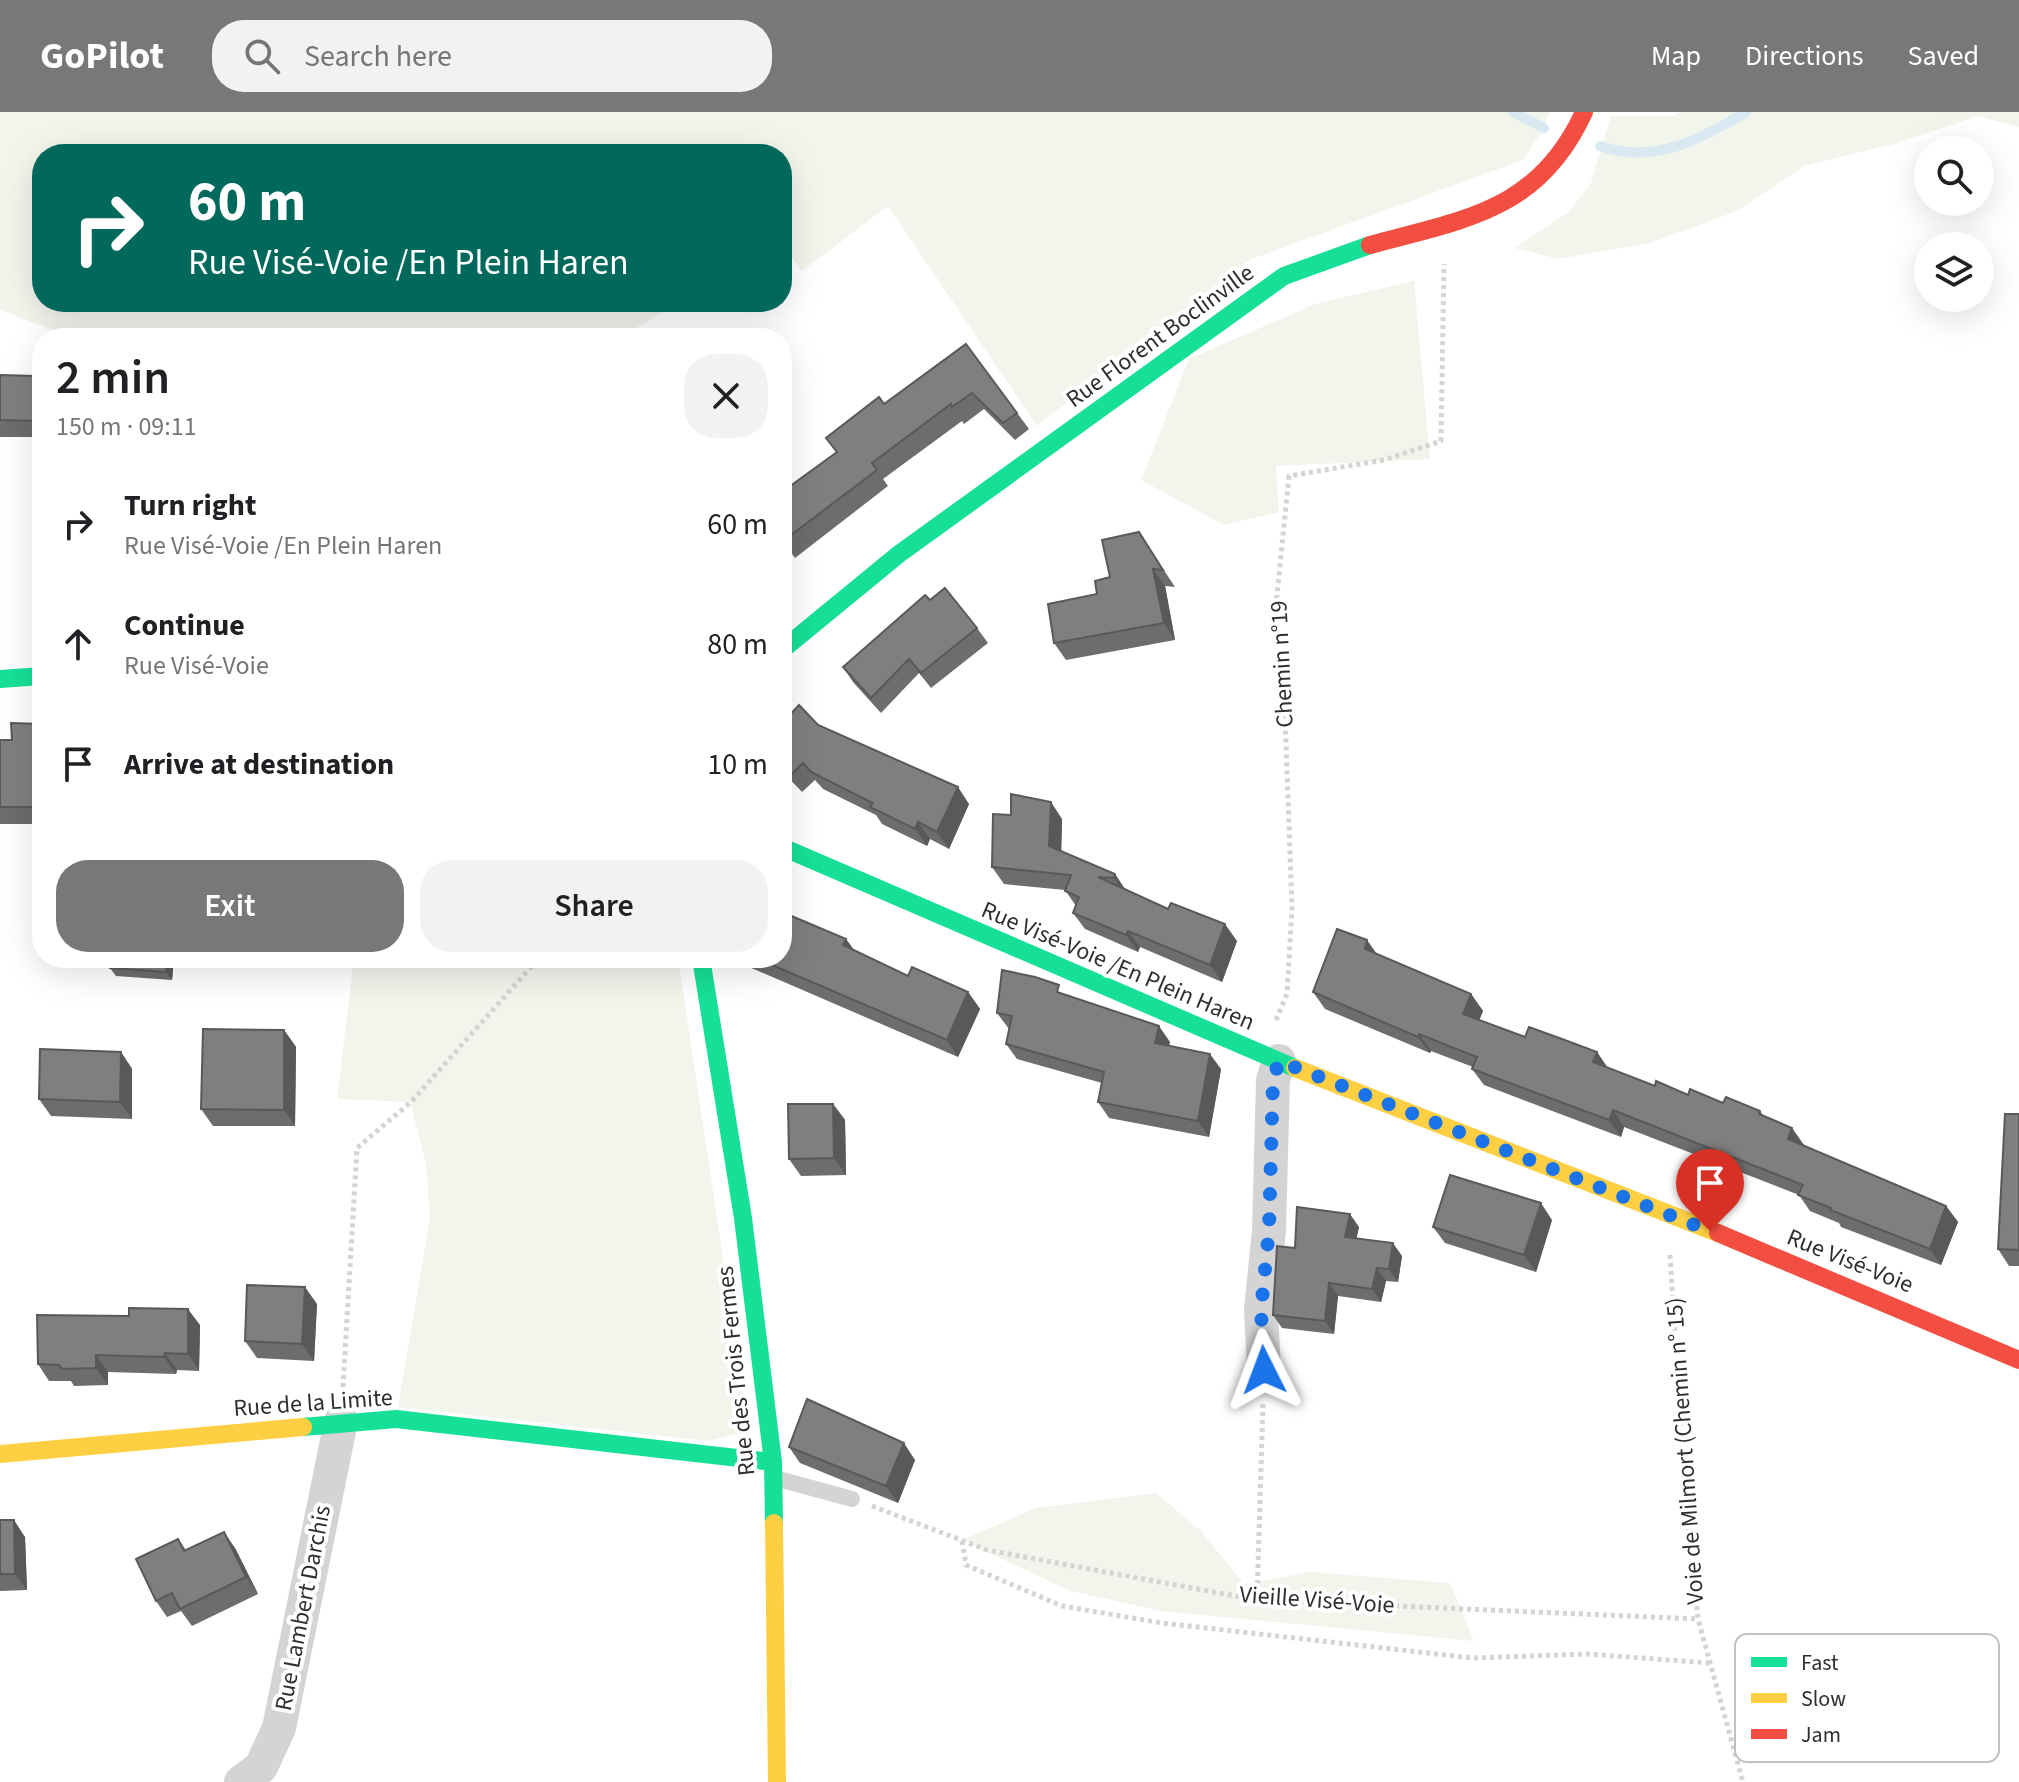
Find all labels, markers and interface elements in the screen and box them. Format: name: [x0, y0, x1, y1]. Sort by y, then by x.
search box: [212, 20, 772, 92]
text: GoPilot: [40, 29, 164, 83]
icon: search: [240, 34, 284, 78]
text: Search here: [304, 35, 452, 78]
text: Map: [1651, 36, 1701, 76]
text: Directions: [1745, 36, 1864, 76]
text: Saved: [1908, 36, 1979, 76]
map controls: [1914, 136, 1994, 312]
button: search: [1914, 136, 1994, 216]
text: 60 m: [188, 163, 306, 242]
icon: right: [56, 176, 160, 280]
button: layers: [1914, 232, 1994, 312]
text: Rue Visé-Voie /En Plein Haren: [188, 237, 629, 288]
street label: Rue Florent Boclinville: [1059, 256, 1261, 416]
text: 2 min: [56, 344, 170, 412]
button: close: [684, 354, 768, 438]
text: 150 m · 09:11: [56, 408, 197, 445]
text: Turn right: [124, 484, 256, 527]
icon: right: [56, 502, 100, 546]
text: 60 m: [707, 503, 768, 546]
text: Rue Visé-Voie /En Plein Haren: [124, 527, 442, 564]
street label: Chemin n°19: [1261, 600, 1303, 728]
text: Continue: [124, 604, 245, 647]
icon: ahead: [56, 622, 100, 666]
text: 80 m: [707, 623, 768, 666]
text: Rue Visé-Voie: [124, 647, 269, 684]
icon: arrive: [56, 742, 100, 786]
text: Arrive at destination: [124, 743, 394, 786]
text: 10 m: [707, 743, 768, 786]
button: Exit: [56, 860, 404, 952]
button: Share: [420, 860, 768, 952]
street label: Rue Visé-Voie /En Plein Haren: [976, 892, 1260, 1040]
pin: [1676, 1149, 1744, 1231]
icon: arrive: [1688, 1161, 1732, 1205]
street label: Rue Visé-Voie: [1781, 1220, 1919, 1302]
street label: Rue des Trois Fermes: [708, 1264, 764, 1478]
street label: Voie de Milmort (Chemin n° 15): [1657, 1296, 1713, 1606]
position arrow: [1222, 1328, 1306, 1412]
street label: Rue de la Limite: [232, 1380, 394, 1426]
street label: Rue Lambert Darchis: [266, 1502, 340, 1714]
street label: Vieille Visé-Voie: [1238, 1577, 1396, 1623]
legend: [1735, 1634, 1999, 1762]
text: Fast: [1801, 1647, 1839, 1679]
text: Slow: [1801, 1683, 1846, 1715]
text: Jam: [1801, 1719, 1841, 1751]

